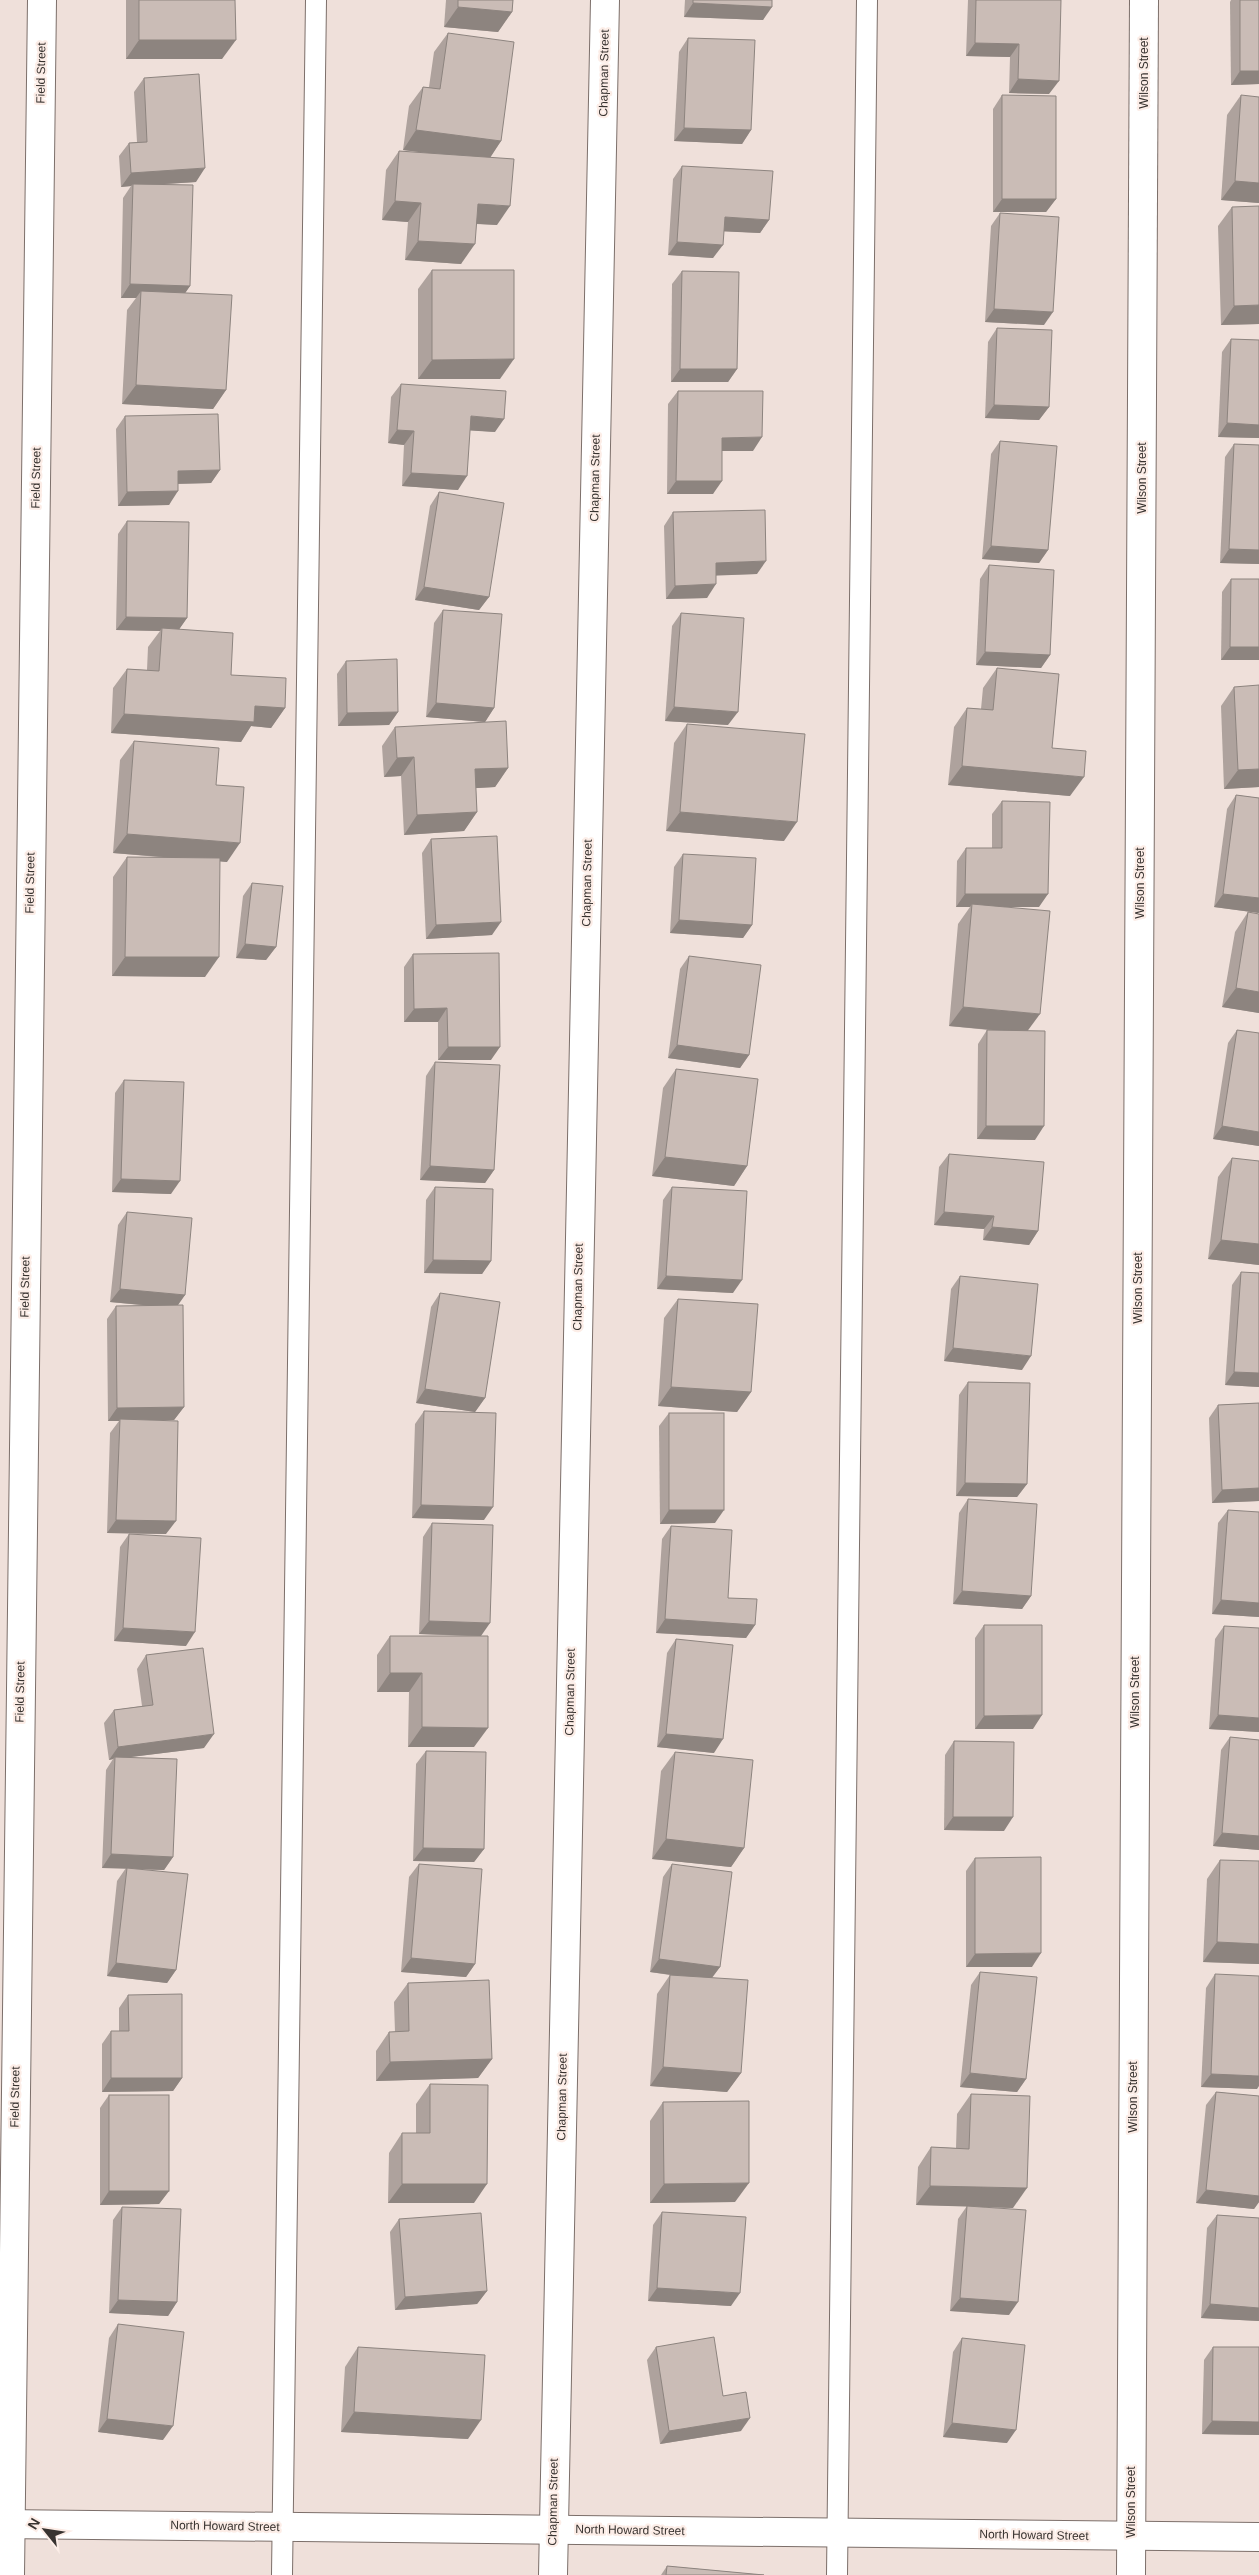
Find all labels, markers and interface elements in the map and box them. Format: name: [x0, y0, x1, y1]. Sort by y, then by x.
street label: Chapman Street: [596, 29, 612, 117]
street label: Wilson Street: [1137, 37, 1151, 109]
street label: Field Street: [33, 42, 49, 104]
street label: Chapman Street: [587, 434, 603, 522]
street label: Wilson Street: [1135, 442, 1149, 514]
street label: Field Street: [28, 447, 44, 509]
street label: Chapman Street: [579, 839, 595, 927]
street label: Wilson Street: [1133, 847, 1147, 919]
street label: Field Street: [22, 852, 38, 914]
street label: Chapman Street: [570, 1243, 586, 1331]
street label: Wilson Street: [1131, 1252, 1145, 1324]
street label: Field Street: [17, 1256, 33, 1318]
street label: Chapman Street: [562, 1648, 578, 1736]
street label: Wilson Street: [1128, 1656, 1142, 1728]
street label: Field Street: [12, 1661, 28, 1723]
street label: Chapman Street: [554, 2053, 570, 2141]
street label: Wilson Street: [1126, 2061, 1140, 2133]
street label: Field Street: [7, 2066, 23, 2128]
street label: Chapman Street: [545, 2458, 561, 2546]
street label: Wilson Street: [1124, 2466, 1138, 2538]
north arrow: [20, 2505, 70, 2555]
text: N: [24, 2515, 43, 2532]
street label: North Howard Street: [170, 2518, 280, 2534]
street label: North Howard Street: [575, 2522, 685, 2538]
street label: North Howard Street: [979, 2527, 1089, 2543]

